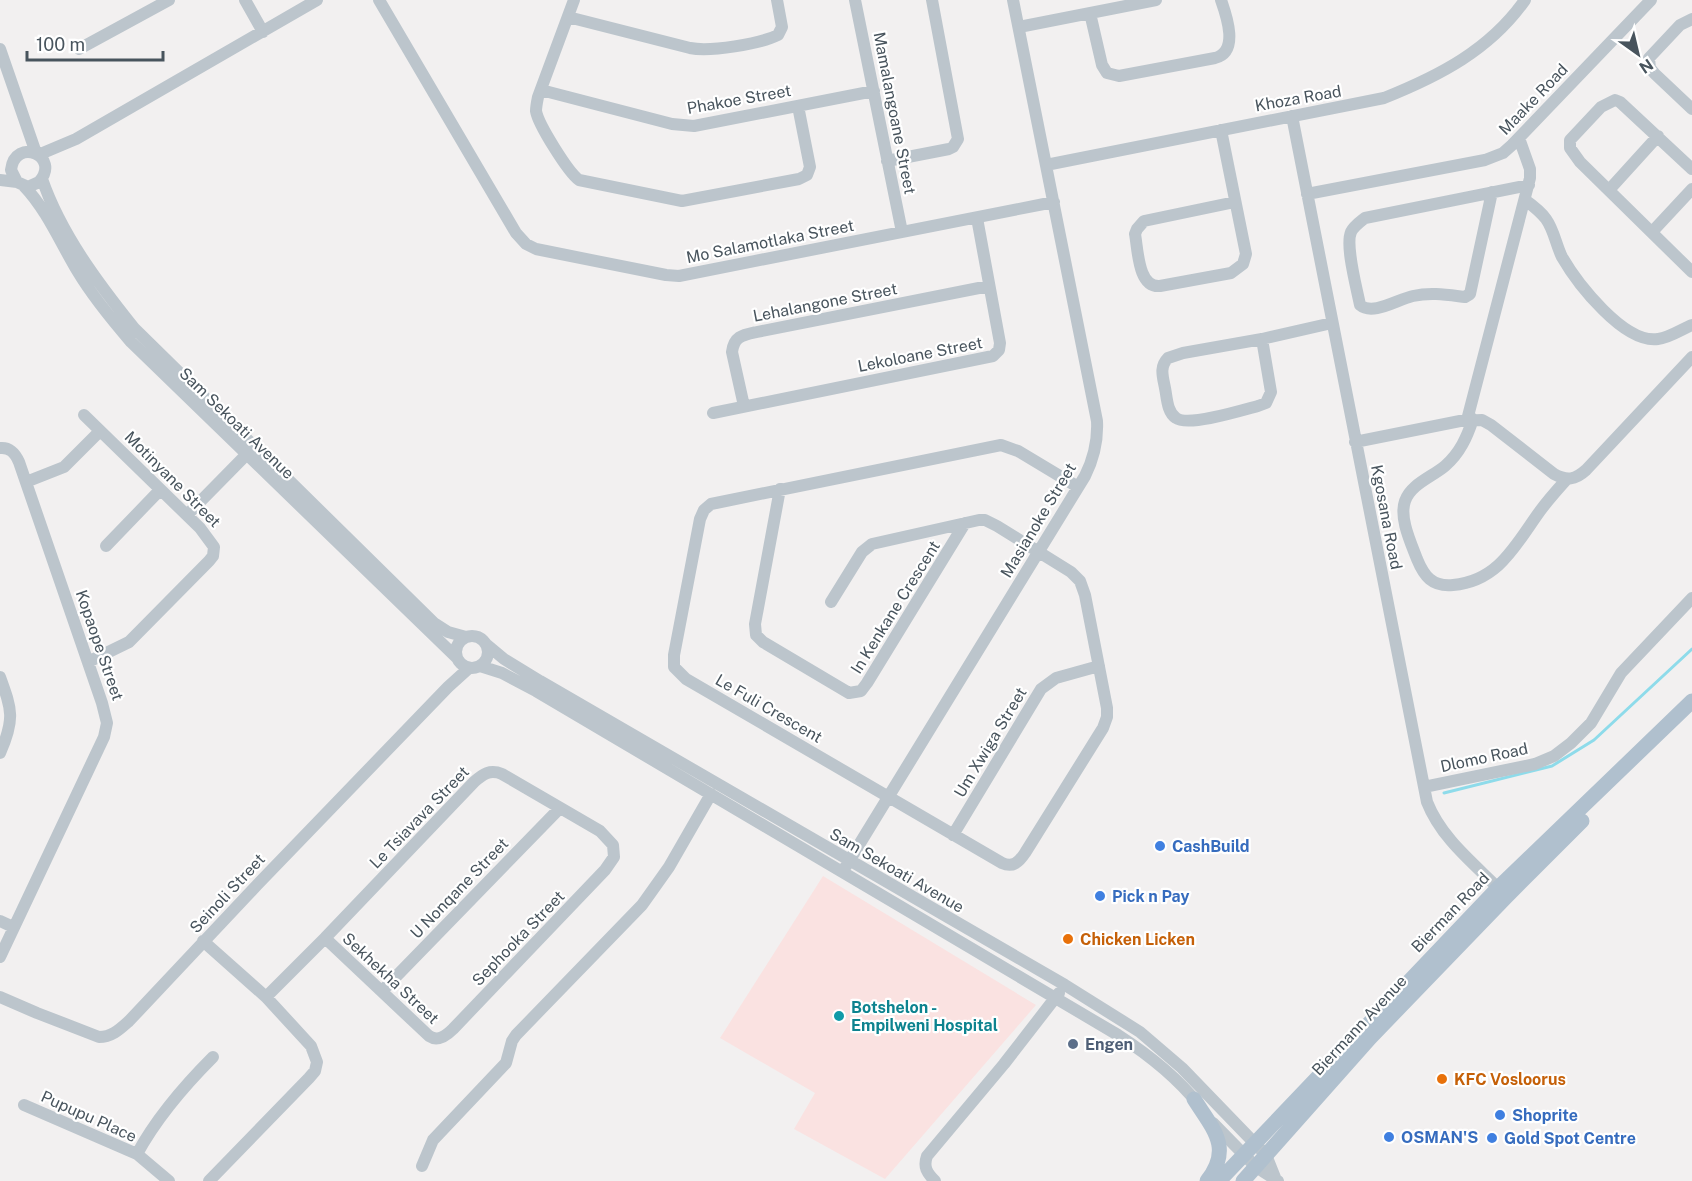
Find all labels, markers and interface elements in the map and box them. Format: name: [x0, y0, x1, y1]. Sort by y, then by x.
scale bar: [27, 24, 164, 62]
north arrow: [1608, 24, 1668, 84]
street label: Mamalangoane Street: [869, 30, 920, 196]
text: 100 m: [36, 34, 85, 55]
text: N: [1636, 55, 1657, 77]
street label: Maake Road: [1495, 60, 1572, 139]
street label: Phakoe Street: [686, 81, 793, 118]
street label: Khoza Road: [1253, 82, 1343, 115]
street label: Mo Salamotlaka Street: [685, 216, 856, 267]
street label: Lehalangone Street: [751, 279, 899, 326]
street label: Lekoloane Street: [856, 333, 984, 376]
street label: Sam Sekoati Avenue: [175, 364, 298, 483]
street label: Motinyane Street: [121, 427, 225, 531]
street label: Masianoke Street: [997, 460, 1080, 581]
street label: Kgosana Road: [1367, 463, 1406, 571]
street label: In Kenkane Crescent: [847, 537, 944, 677]
street label: Kopaope Street: [72, 587, 127, 703]
street label: Le Fuli Crescent: [712, 670, 826, 747]
street label: Um Xwiga Street: [950, 684, 1031, 801]
street label: Dlomo Road: [1439, 739, 1530, 776]
street label: Le Tsiavava Street: [366, 762, 473, 872]
street label: Sam Sekoati Avenue: [826, 824, 967, 917]
street label: U Nonqane Street: [406, 834, 512, 943]
place label: CashBuild: [1172, 837, 1250, 856]
marker: CashBuild: [1153, 839, 1167, 853]
street label: Seinoli Street: [186, 850, 269, 937]
street label: Bierman Road: [1408, 868, 1493, 956]
street label: Sephooka Street: [468, 887, 569, 990]
place label: Pick n Pay: [1112, 887, 1189, 906]
marker: Pick n Pay: [1093, 889, 1107, 903]
street label: Sekhekha Street: [339, 929, 443, 1028]
place label: Chicken Licken: [1080, 930, 1195, 949]
marker: Chicken Licken: [1061, 932, 1075, 946]
street label: Biermann Avenue: [1308, 971, 1411, 1079]
place label: Botshelon - Empilweni Hospital: [851, 998, 998, 1035]
marker: Botshelon - Empilweni Hospital: [832, 1009, 846, 1023]
place label: Engen: [1085, 1035, 1133, 1054]
marker: Engen: [1066, 1037, 1080, 1051]
place label: KFC Vosloorus: [1454, 1070, 1566, 1089]
marker: KFC Vosloorus: [1435, 1072, 1449, 1086]
street label: Pupupu Place: [38, 1087, 140, 1146]
place label: Shoprite: [1512, 1106, 1578, 1125]
marker: Shoprite: [1493, 1108, 1507, 1122]
place label: OSMAN'S: [1401, 1128, 1478, 1147]
place label: Gold Spot Centre: [1504, 1129, 1636, 1148]
marker: OSMAN'S: [1382, 1130, 1396, 1144]
marker: Gold Spot Centre: [1485, 1131, 1499, 1145]

